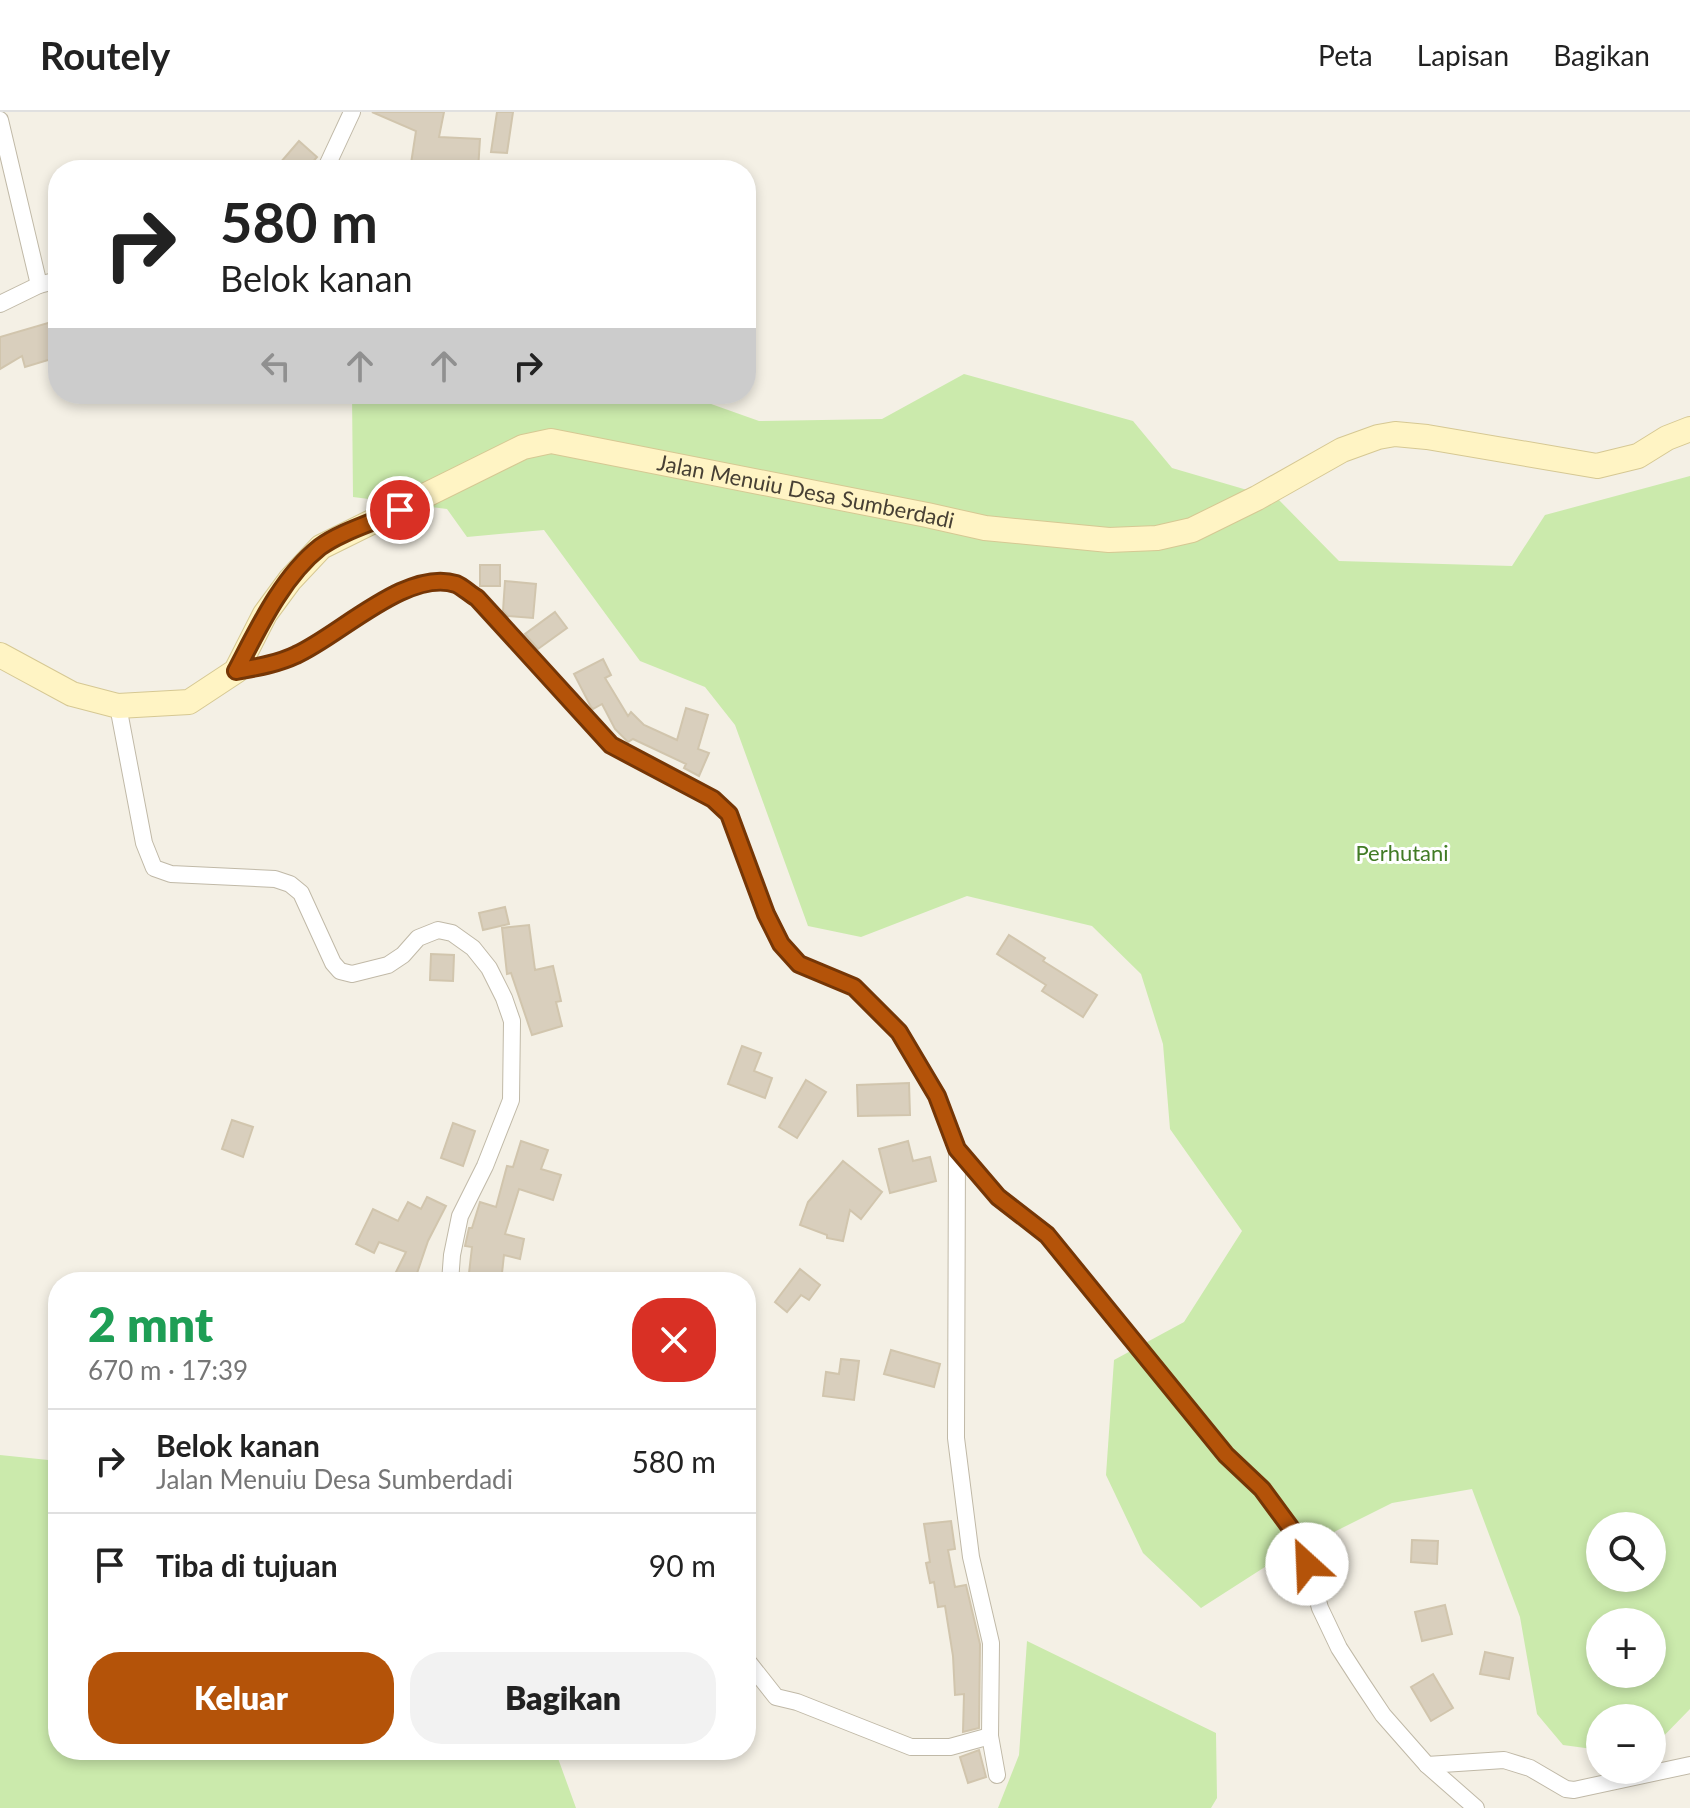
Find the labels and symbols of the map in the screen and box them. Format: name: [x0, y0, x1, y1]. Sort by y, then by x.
street label: Jalan Menuiu Desa Sumberdadi: [655, 448, 957, 534]
pin: [366, 476, 434, 544]
park label: Perhutani: [1355, 839, 1449, 866]
position arrow: [1265, 1522, 1349, 1606]

